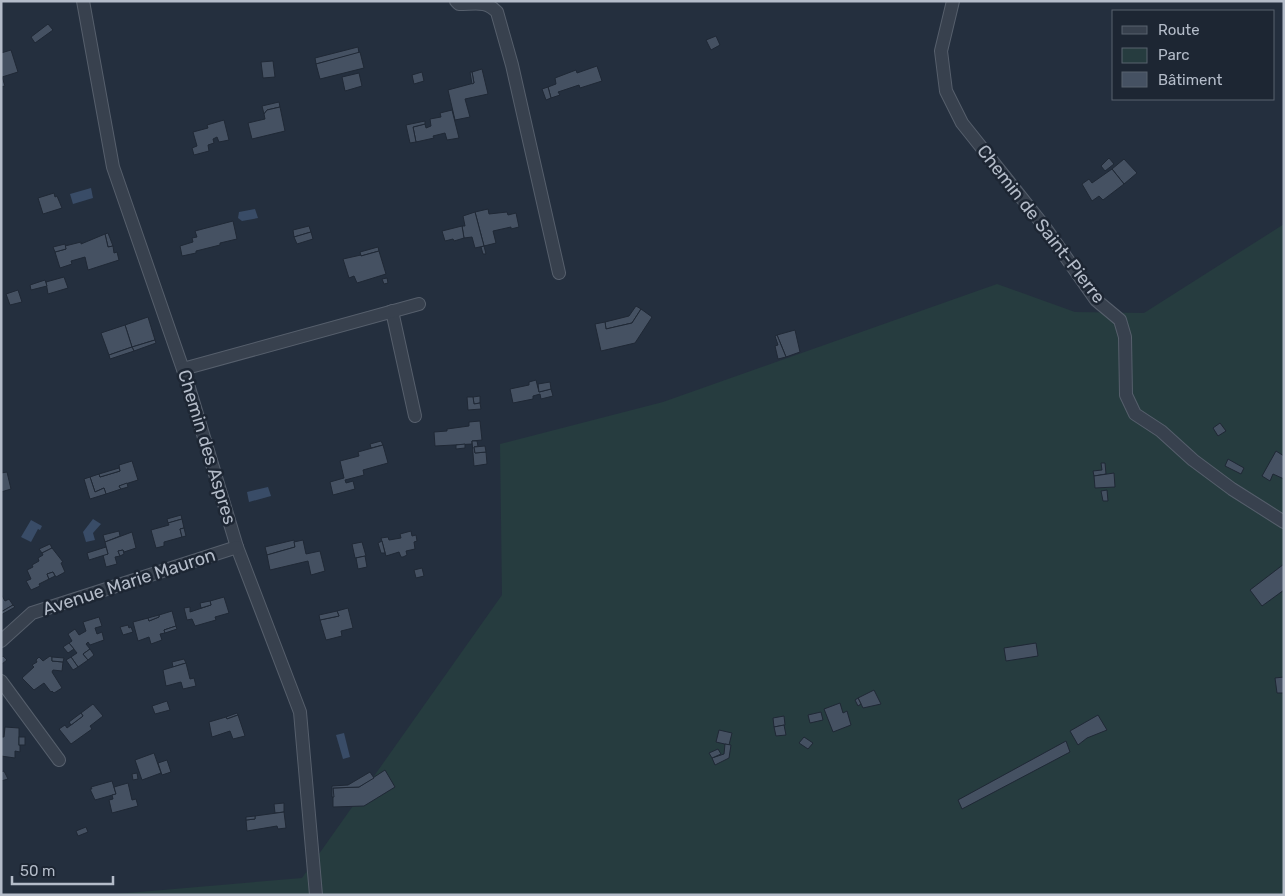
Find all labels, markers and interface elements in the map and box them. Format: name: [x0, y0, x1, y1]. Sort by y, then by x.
legend: [1112, 10, 1275, 100]
text: Route: [1158, 21, 1200, 39]
text: Parc: [1158, 46, 1190, 64]
text: Bâtiment: [1158, 71, 1222, 89]
street label: Chemin de Saint-Pierre: [972, 140, 1110, 308]
street label: Chemin des Aspres: [173, 367, 241, 527]
street label: Avenue Marie Mauron: [40, 544, 218, 620]
scale bar: [12, 854, 114, 886]
text: 50 m: [20, 862, 55, 880]

